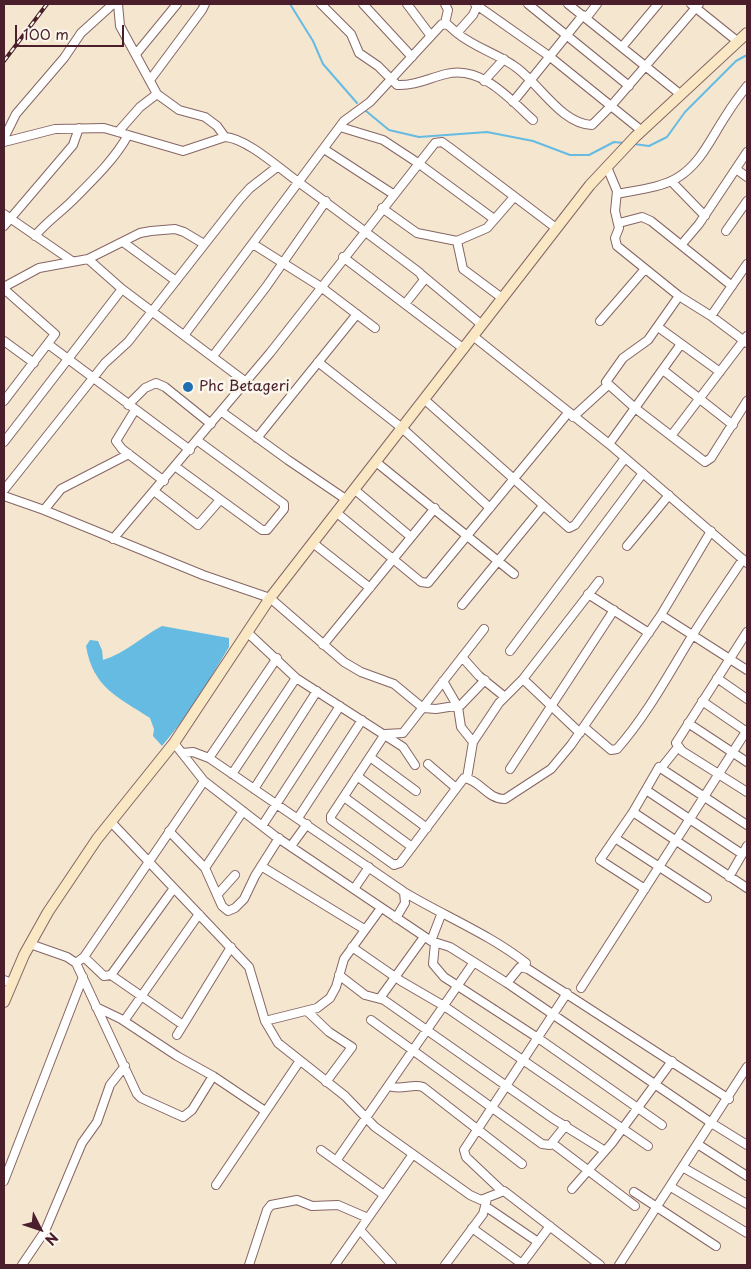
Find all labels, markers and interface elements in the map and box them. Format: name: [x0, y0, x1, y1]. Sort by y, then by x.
scale bar: [18, 15, 126, 47]
text: 100 m: [23, 22, 69, 45]
place label: Phc Betageri: [199, 378, 290, 396]
marker: Phc Betageri: [181, 380, 195, 394]
north arrow: [15, 1204, 65, 1254]
text: N: [40, 1228, 63, 1250]

